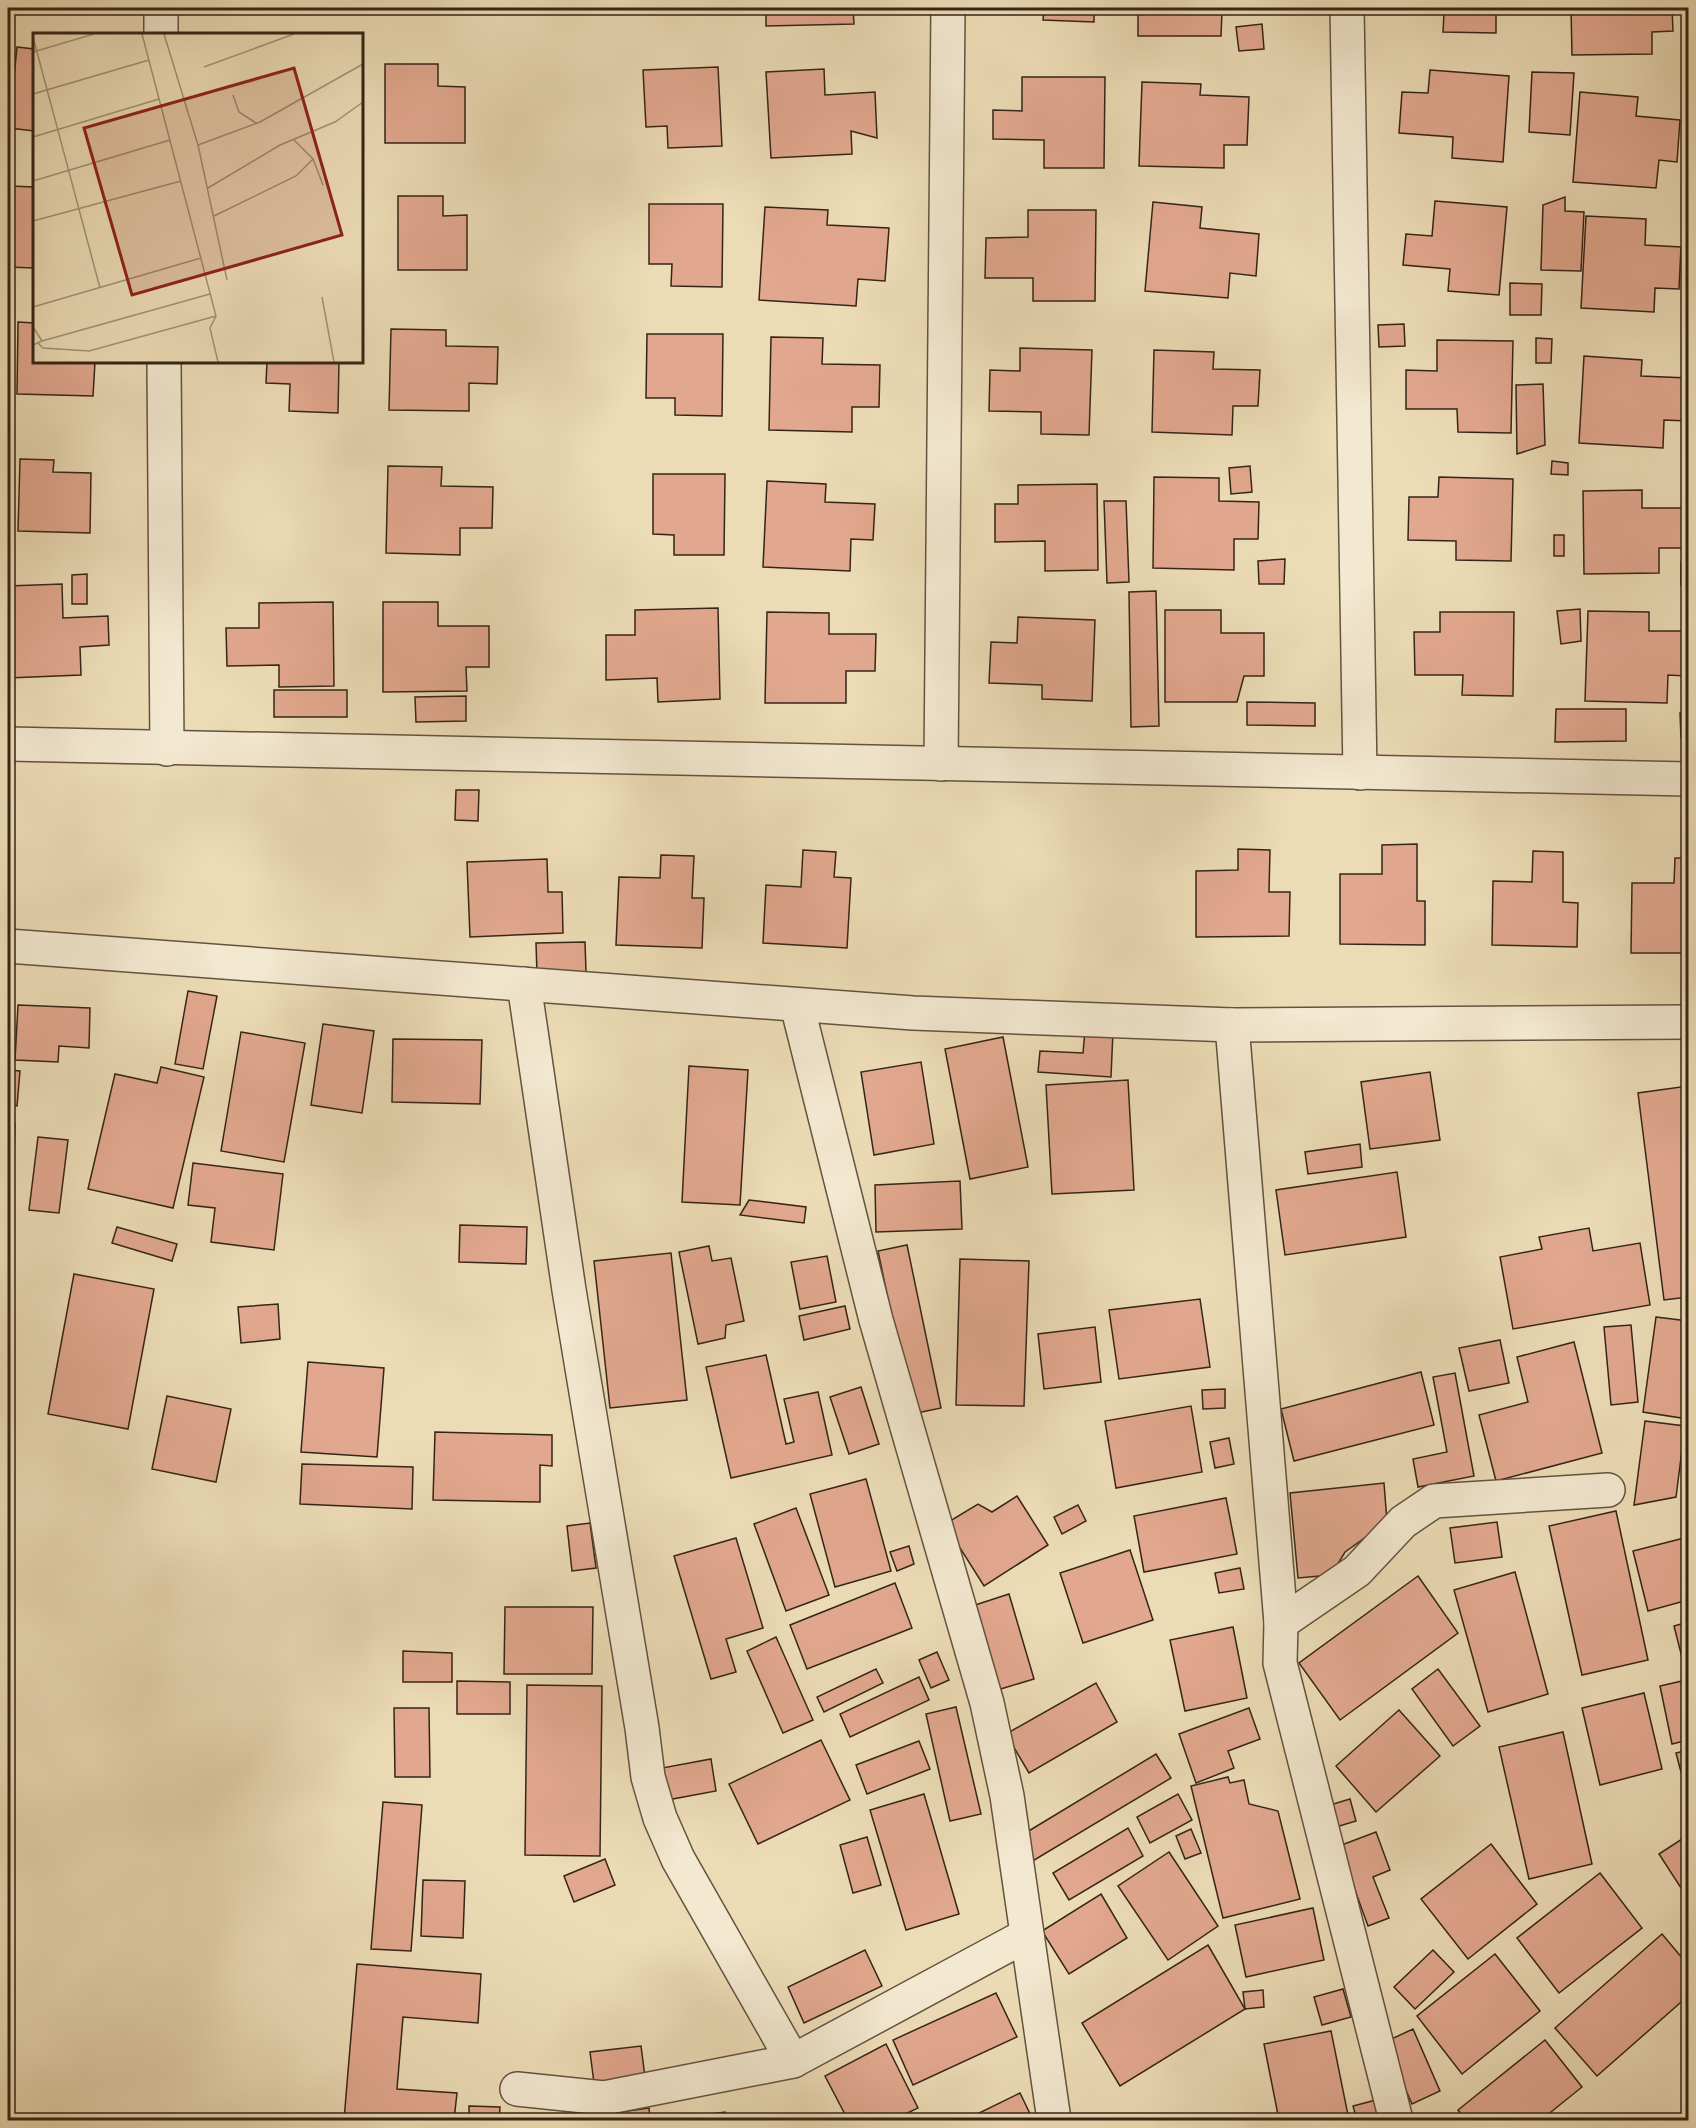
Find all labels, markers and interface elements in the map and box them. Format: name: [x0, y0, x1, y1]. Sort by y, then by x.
inset map: [33, 33, 363, 363]

